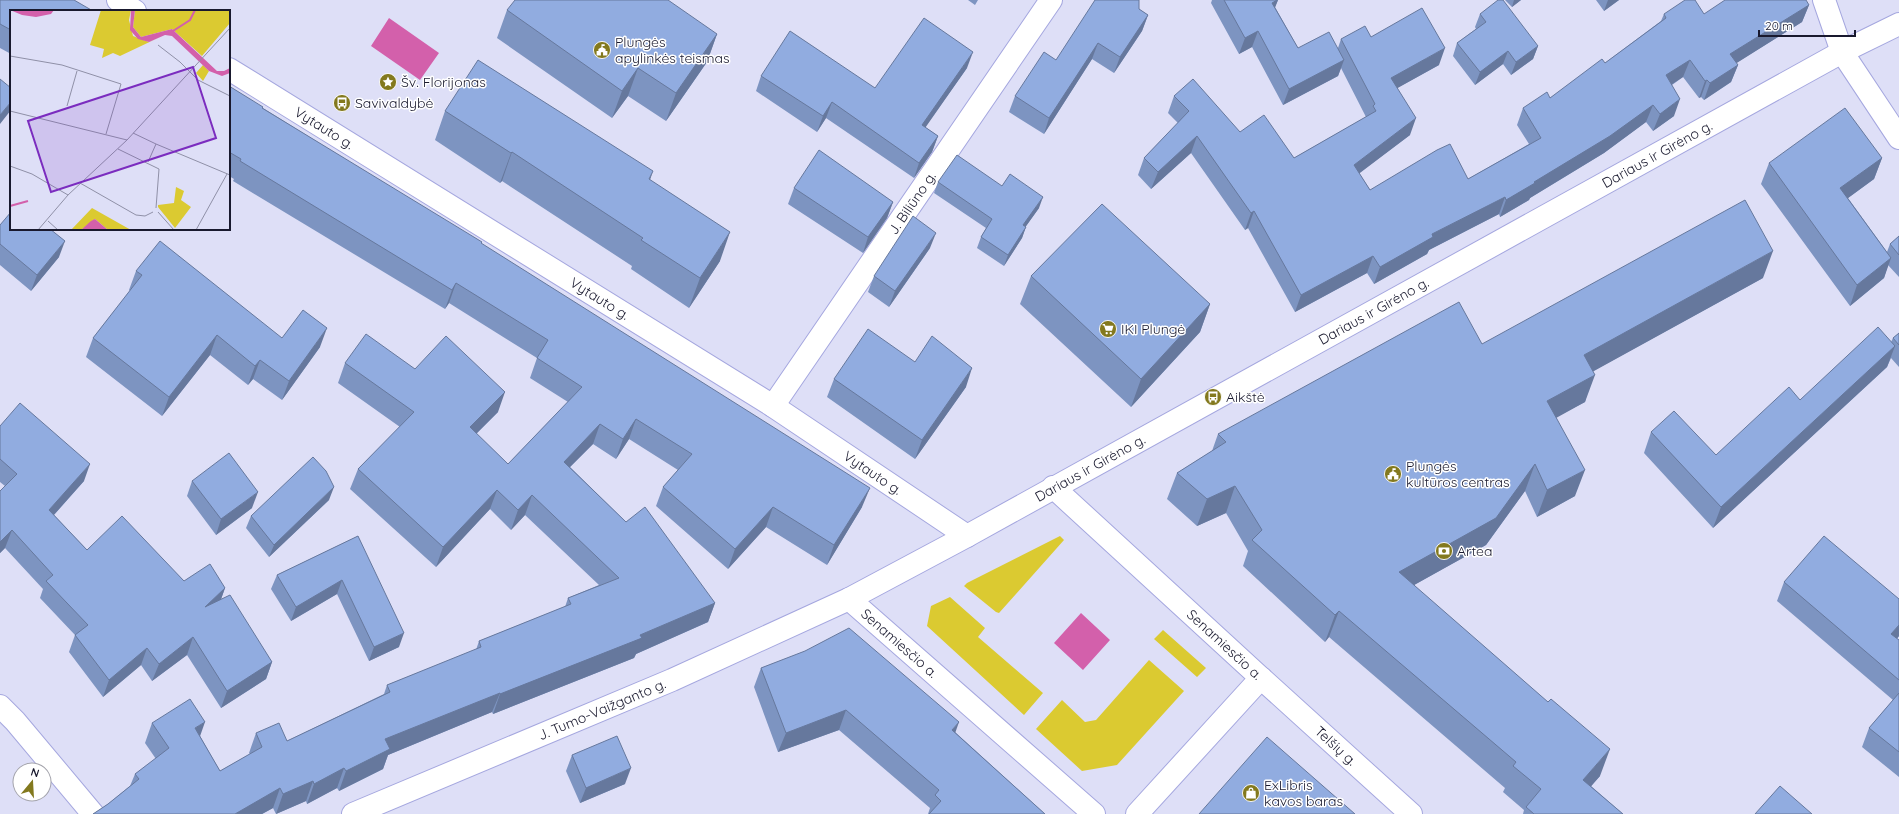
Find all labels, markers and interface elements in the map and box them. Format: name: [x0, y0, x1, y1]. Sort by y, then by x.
inset map: [10, 10, 230, 230]
scale bar: [1759, 12, 1855, 38]
text: 20 m: [1765, 18, 1793, 33]
place label: Plungės apylinkės teismas: [615, 33, 730, 67]
public building icon: Plungės apylinkės teismas: [592, 40, 612, 60]
place icon: Šv. Florijonas: [378, 72, 398, 92]
place label: Šv. Florijonas: [401, 73, 486, 91]
bus stop icon: Savivaldybė: [332, 93, 352, 113]
place label: Savivaldybė: [355, 94, 433, 112]
street label: Vytauto g.: [291, 103, 357, 153]
street label: Dariaus ir Girėno g.: [1599, 117, 1715, 192]
street label: J. Biliūno g.: [884, 168, 940, 238]
street label: Vytauto g.: [567, 273, 633, 324]
street label: Dariaus ir Girėno g.: [1315, 273, 1432, 349]
supermarket icon: IKI Plungė: [1098, 319, 1118, 339]
place label: IKI Plungė: [1121, 320, 1185, 338]
bus stop icon: Aikštė: [1203, 387, 1223, 407]
place label: Aikštė: [1226, 388, 1265, 406]
street label: Dariaus ir Girėno g.: [1032, 430, 1148, 506]
street label: Vytauto g.: [840, 447, 905, 499]
place label: Plungės kultūros centras: [1406, 457, 1509, 491]
public building icon: Plungės kultūros centras: [1383, 464, 1403, 484]
bank icon: Artea: [1434, 541, 1454, 561]
place label: Artea: [1457, 542, 1493, 560]
street label: Senamiesčio a.: [857, 605, 941, 682]
street label: Senamiesčio a.: [1183, 605, 1266, 684]
street label: J. Tumo-Vaižganto g.: [535, 675, 668, 744]
street label: Telšių g.: [1311, 722, 1361, 770]
north arrow: [12, 762, 52, 802]
text: N: [29, 765, 41, 780]
place label: ExLibris kavos baras: [1264, 776, 1343, 810]
shop icon: ExLibris kavos baras: [1241, 783, 1261, 803]

